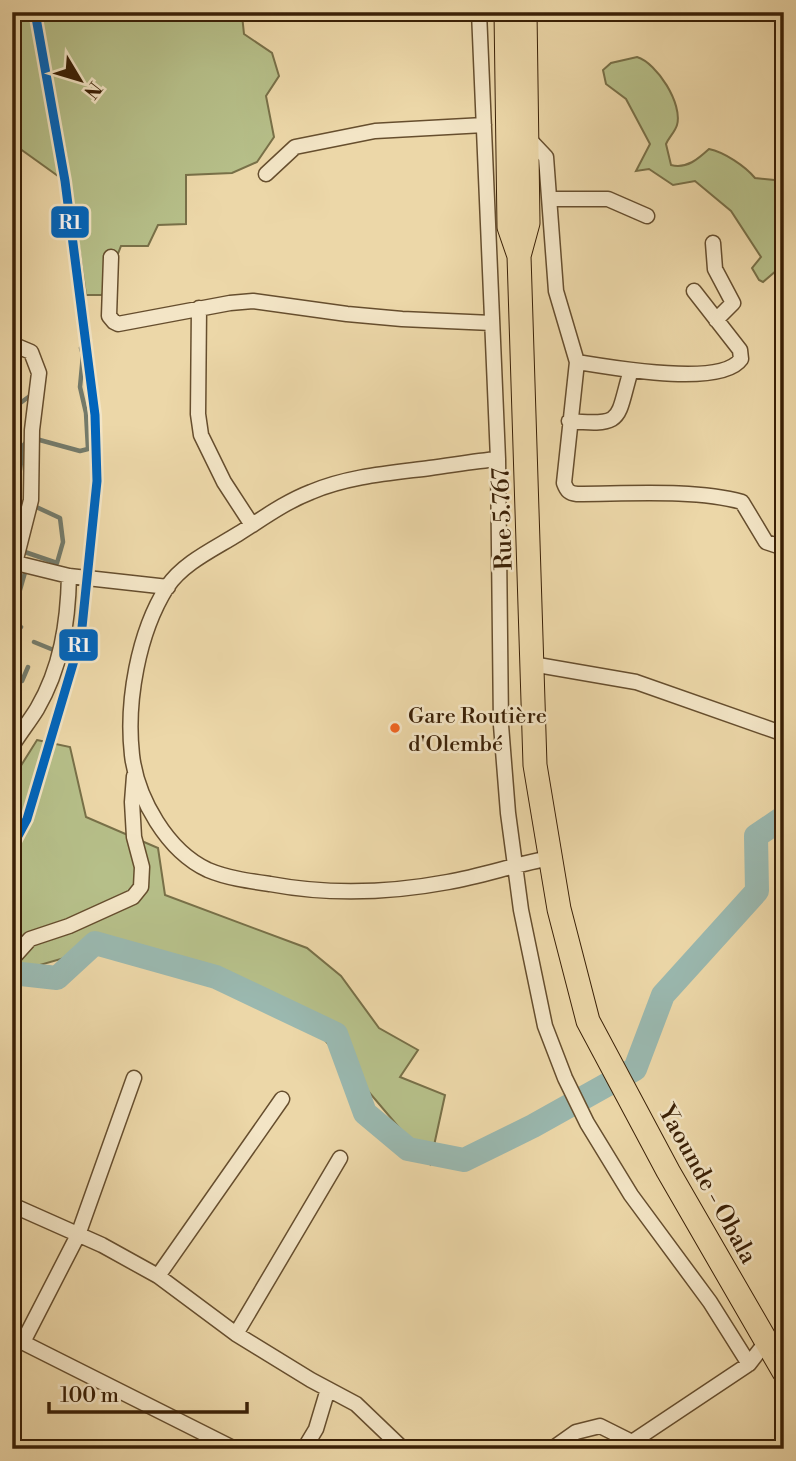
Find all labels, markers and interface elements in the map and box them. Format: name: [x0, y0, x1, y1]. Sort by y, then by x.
north arrow: [46, 46, 116, 116]
text: N: [79, 77, 107, 103]
line badge: R1: [50, 205, 90, 239]
text: R1: [58, 211, 82, 235]
street label: Rue 5.767: [486, 467, 520, 571]
line badge: R1: [58, 628, 99, 662]
text: R1: [67, 634, 91, 658]
place label: Gare Routière d'Olembé: [408, 703, 547, 758]
marker: Gare Routière d'Olembé: [388, 721, 402, 735]
street label: Yaounde - Obala: [650, 1098, 764, 1270]
scale bar: [49, 1370, 247, 1414]
text: 100 m: [60, 1383, 119, 1409]

